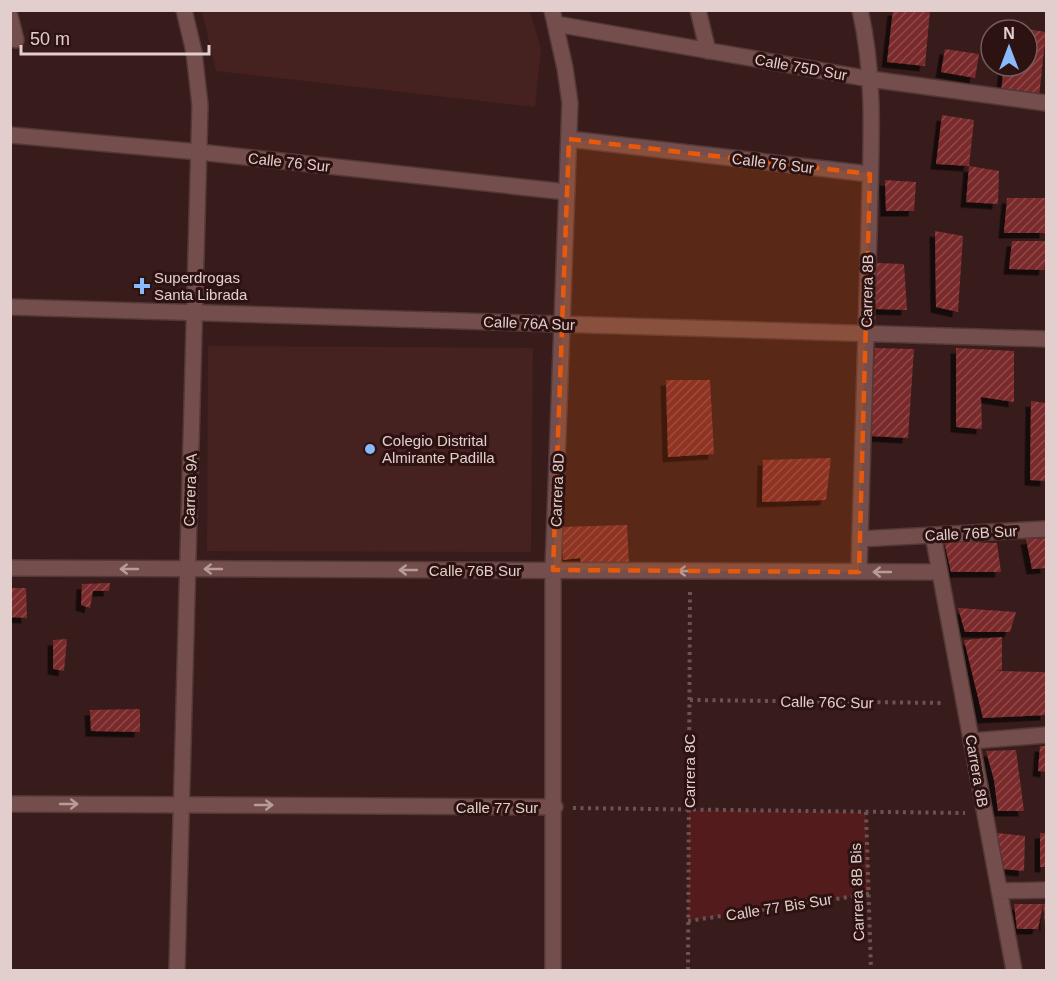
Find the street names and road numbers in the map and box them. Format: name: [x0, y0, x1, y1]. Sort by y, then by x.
street label: Calle 75D Sur: [754, 51, 848, 83]
street label: Calle 76 Sur: [247, 149, 331, 175]
street label: Calle 76 Sur: [731, 150, 815, 176]
street label: Carrera 8B: [858, 254, 876, 328]
street label: Calle 76A Sur: [483, 313, 575, 333]
street label: Carrera 8D: [547, 452, 567, 527]
street label: Carrera 9A: [180, 453, 200, 527]
street label: Calle 76B Sur: [924, 522, 1018, 544]
street label: Calle 76B Sur: [429, 562, 521, 579]
street label: Calle 76C Sur: [780, 693, 874, 711]
street label: Carrera 8B: [962, 733, 992, 809]
street label: Carrera 8C: [681, 734, 698, 808]
street label: Calle 77 Sur: [456, 799, 538, 816]
street label: Carrera 8B Bis: [847, 843, 867, 941]
street label: Calle 77 Bis Sur: [725, 890, 833, 924]

